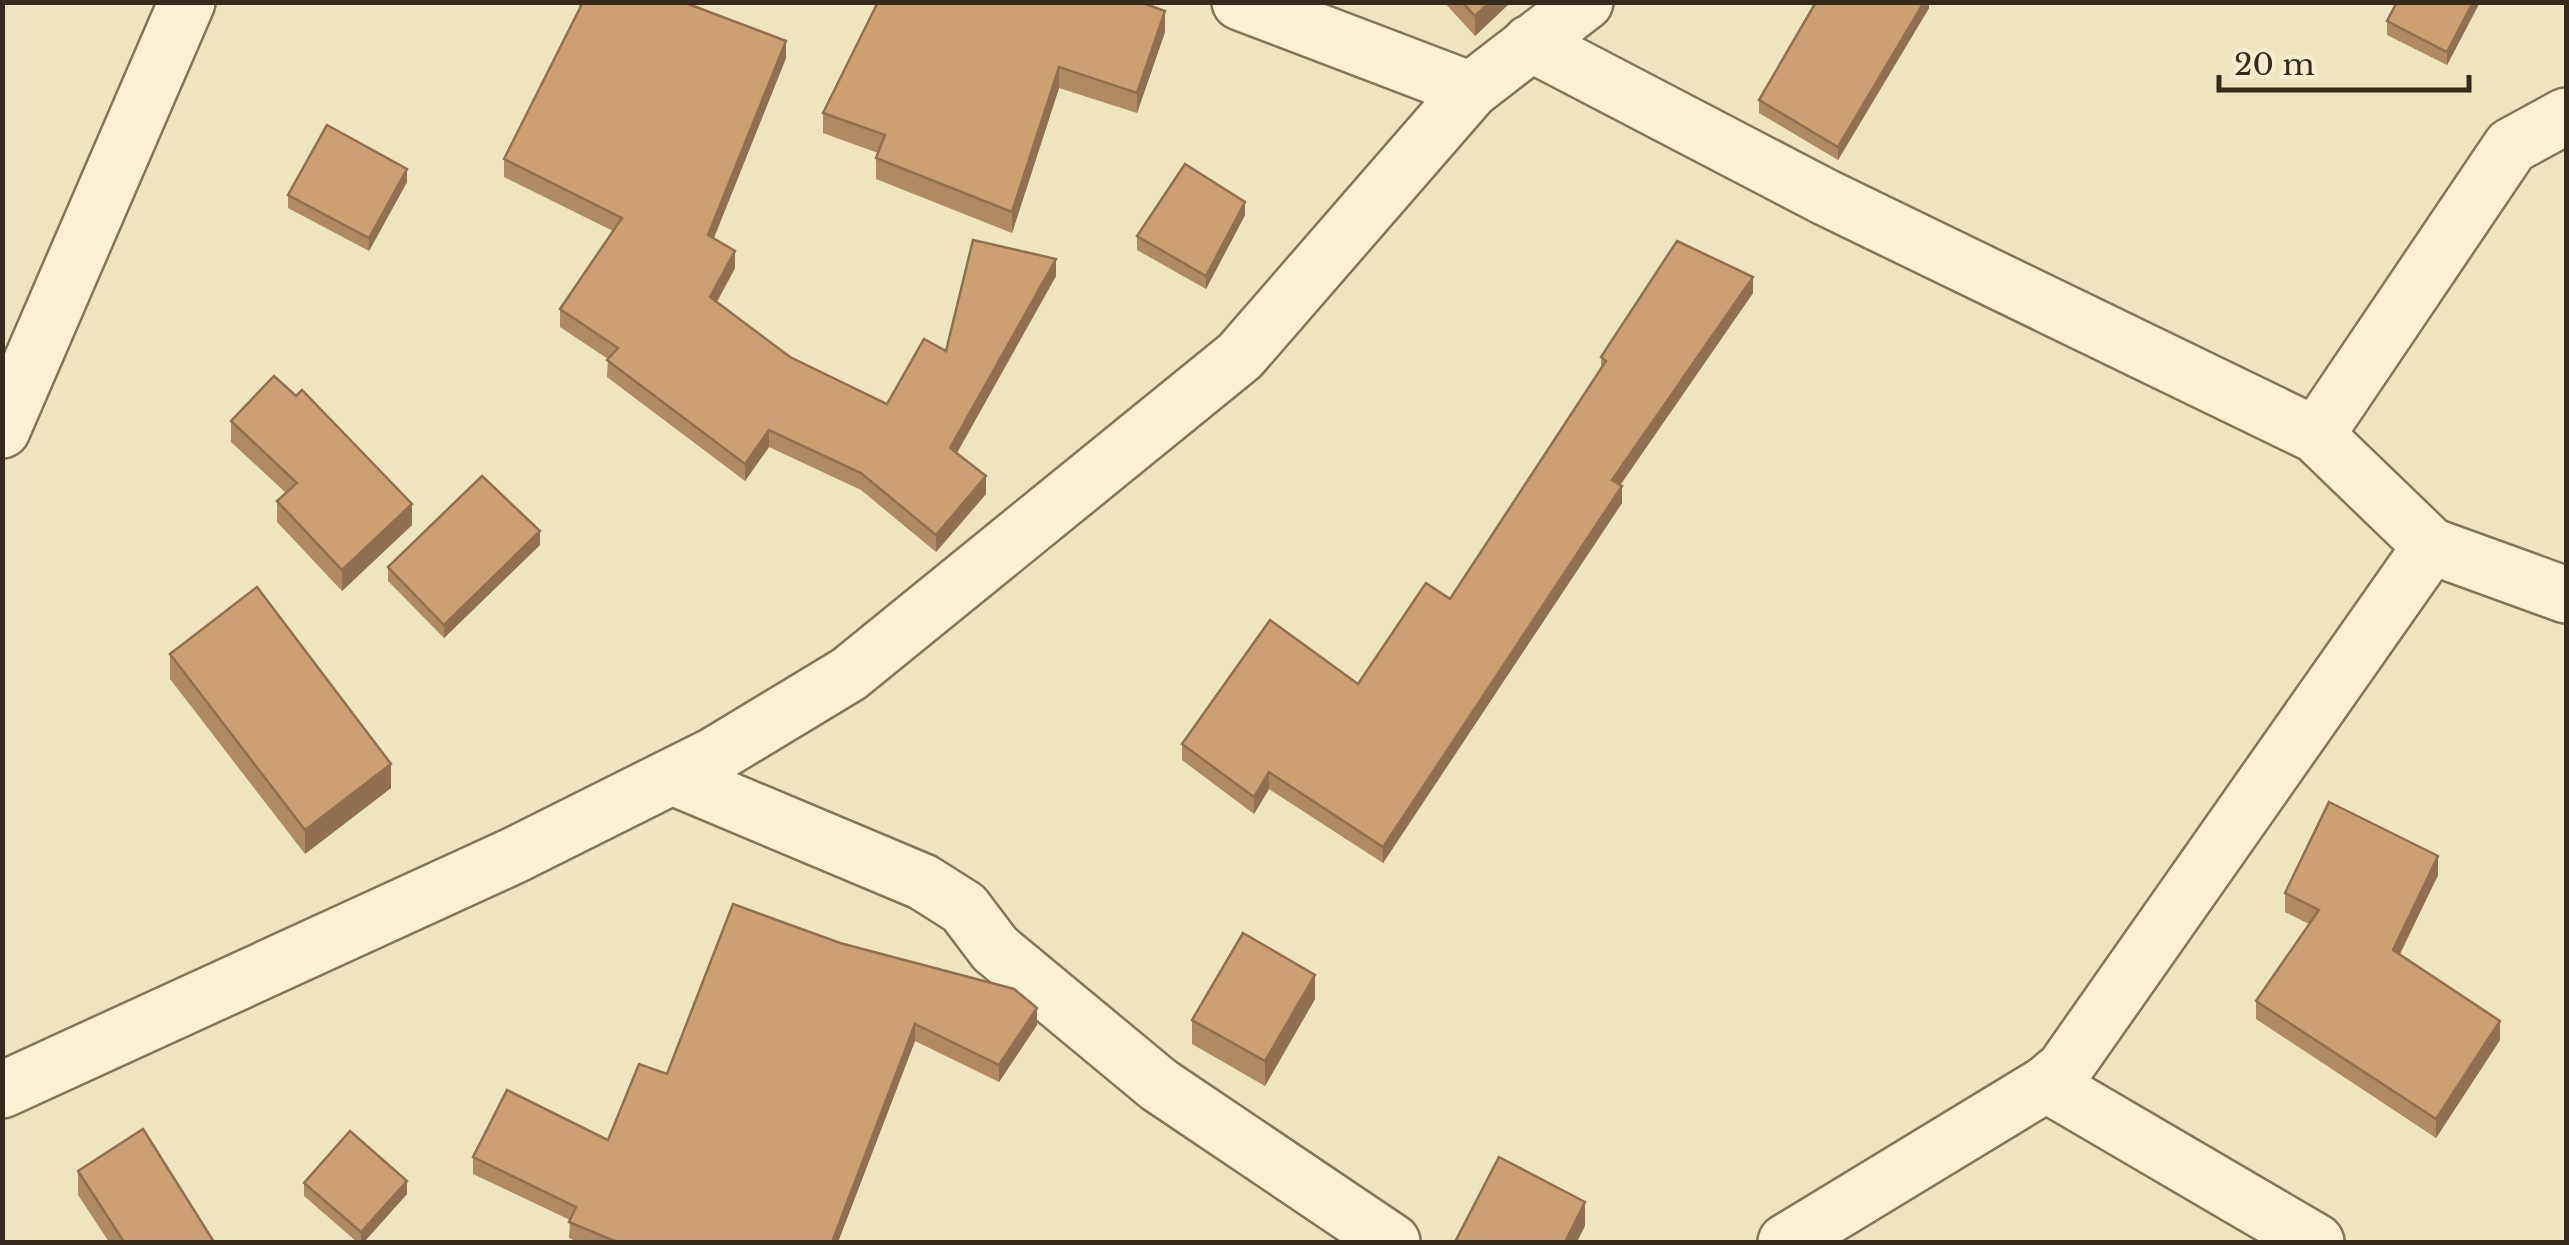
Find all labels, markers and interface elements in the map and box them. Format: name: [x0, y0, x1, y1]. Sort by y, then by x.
scale bar: [2219, 30, 2469, 92]
text: 20 m: [2234, 46, 2315, 83]

